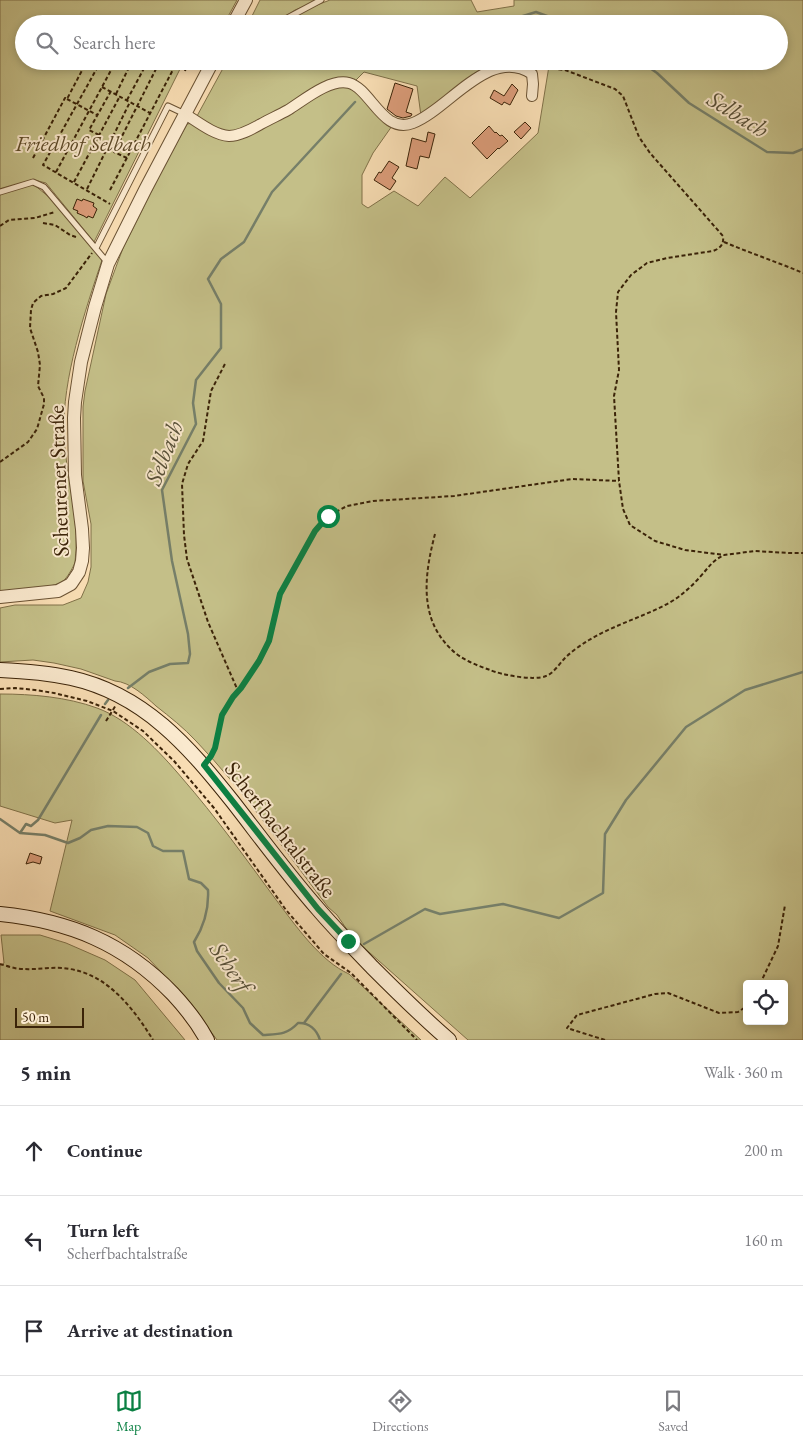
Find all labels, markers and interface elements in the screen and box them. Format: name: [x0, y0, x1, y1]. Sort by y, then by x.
search box: [15, 15, 788, 70]
icon: search: [33, 29, 61, 57]
text: Search here: [73, 30, 155, 55]
water label: Selbach: [701, 82, 775, 145]
park label: Friedhof Selbach: [14, 129, 151, 158]
street label: Scheurener Straße: [41, 404, 76, 557]
water label: Selbach: [137, 416, 190, 490]
route start: [317, 505, 340, 528]
street label: Scherfbachtalstraße: [218, 755, 343, 904]
route end: [337, 930, 360, 953]
water label: Scherf: [202, 935, 263, 1002]
map controls: [743, 980, 788, 1025]
button: locate: [743, 980, 788, 1025]
scale bar: [15, 1005, 84, 1028]
text: 50 m: [22, 1008, 49, 1026]
text: 5 min: [20, 1059, 71, 1086]
text: Walk · 360 m: [704, 1062, 783, 1083]
icon: ahead: [20, 1137, 48, 1165]
text: Continue: [67, 1138, 142, 1163]
text: 200 m: [744, 1140, 783, 1161]
text: Turn left: [67, 1218, 139, 1243]
icon: left: [20, 1227, 48, 1255]
text: 160 m: [744, 1230, 783, 1251]
text: Scherfbachtalstraße: [67, 1243, 188, 1264]
icon: arrive: [20, 1317, 48, 1345]
text: Arrive at destination: [67, 1318, 233, 1343]
tab: Map: [115, 1387, 143, 1435]
tab: Directions: [372, 1387, 429, 1435]
tab: Saved: [658, 1387, 688, 1435]

